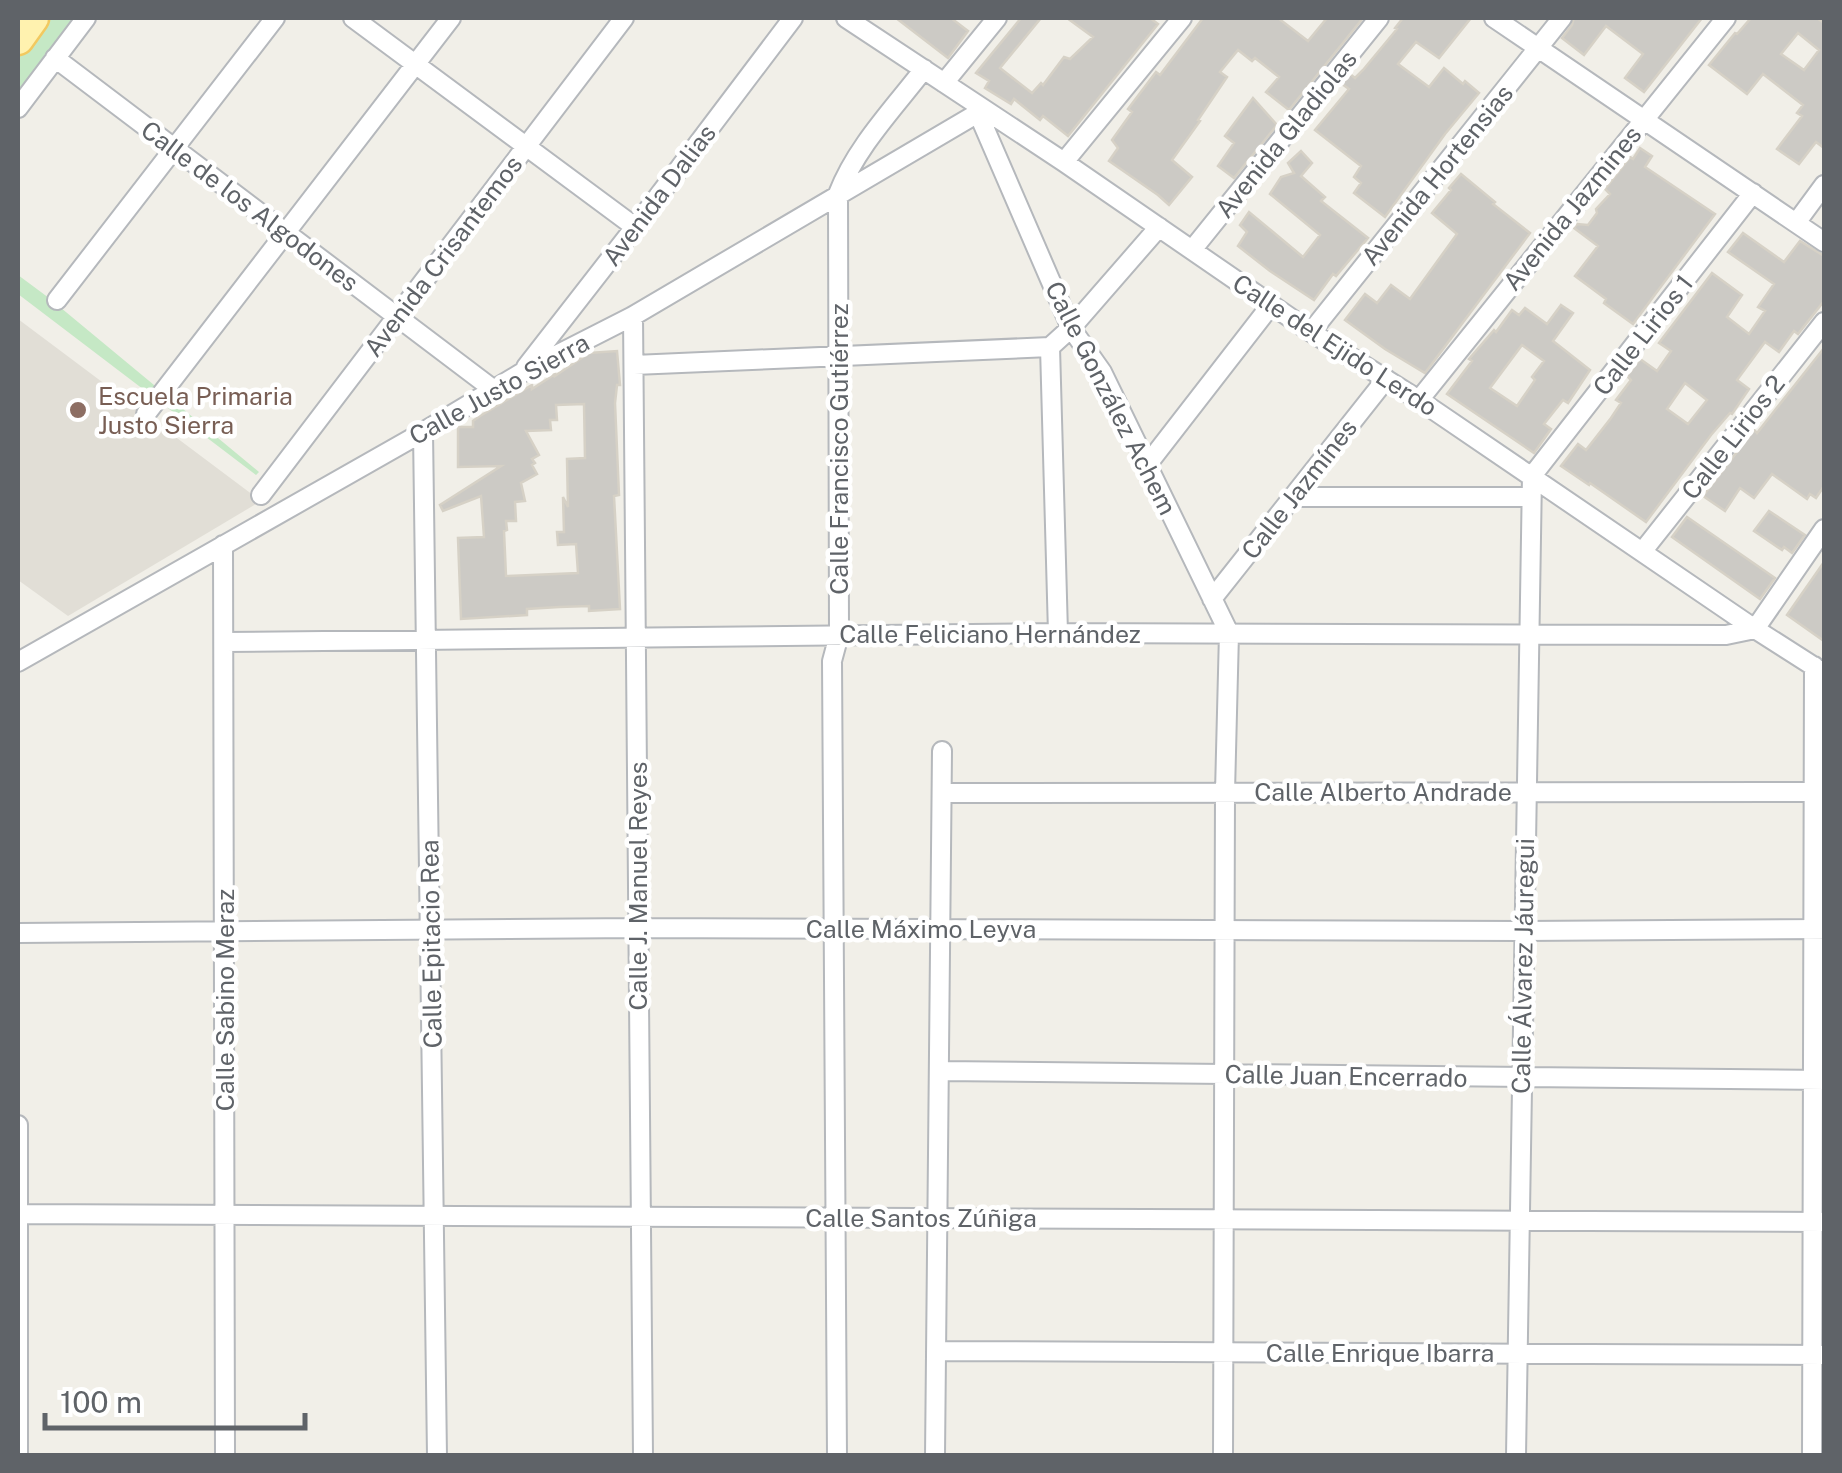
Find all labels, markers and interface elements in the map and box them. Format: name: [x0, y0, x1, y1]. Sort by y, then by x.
street label: Avenida Gladiolas: [1209, 44, 1363, 224]
street label: Avenida Hortensias: [1355, 79, 1519, 271]
street label: Calle de los Algodones: [135, 114, 365, 298]
street label: Avenida Dalias: [596, 118, 722, 272]
street label: Avenida Jazmines: [1497, 120, 1647, 296]
street label: Avenida Crisantemos: [358, 150, 528, 362]
street label: Calle del Ejido Lerdo: [1227, 268, 1443, 422]
street label: Calle Lirios 1: [1587, 269, 1699, 401]
street label: Calle González Achem: [1039, 276, 1183, 520]
street label: Calle Francisco Gutiérrez: [824, 303, 854, 595]
street label: Calle Justo Sierra: [404, 327, 594, 451]
street label: Calle Lirios 2: [1675, 369, 1791, 505]
place label: Escuela Primaria Justo Sierra: [98, 381, 293, 440]
marker: Escuela Primaria Justo Sierra: [67, 399, 89, 421]
street label: Calle Jazmínes: [1235, 413, 1363, 565]
street label: Calle Feliciano Hernández: [839, 619, 1141, 649]
street label: Calle J. Manuel Reyes: [623, 762, 653, 1010]
street label: Calle Alberto Andrade: [1254, 777, 1512, 807]
street label: Calle Álvarez Jáuregui: [1506, 838, 1540, 1094]
street label: Calle Epitacio Rea: [414, 839, 448, 1049]
street label: Calle Sabino Meraz: [210, 889, 240, 1111]
street label: Calle Máximo Leyva: [806, 914, 1036, 944]
street label: Calle Juan Encerrado: [1224, 1059, 1468, 1093]
street label: Calle Santos Zúñiga: [805, 1203, 1037, 1233]
street label: Calle Enrique Ibarra: [1266, 1338, 1494, 1368]
scale bar: [45, 1368, 305, 1430]
text: 100 m: [60, 1384, 142, 1420]

